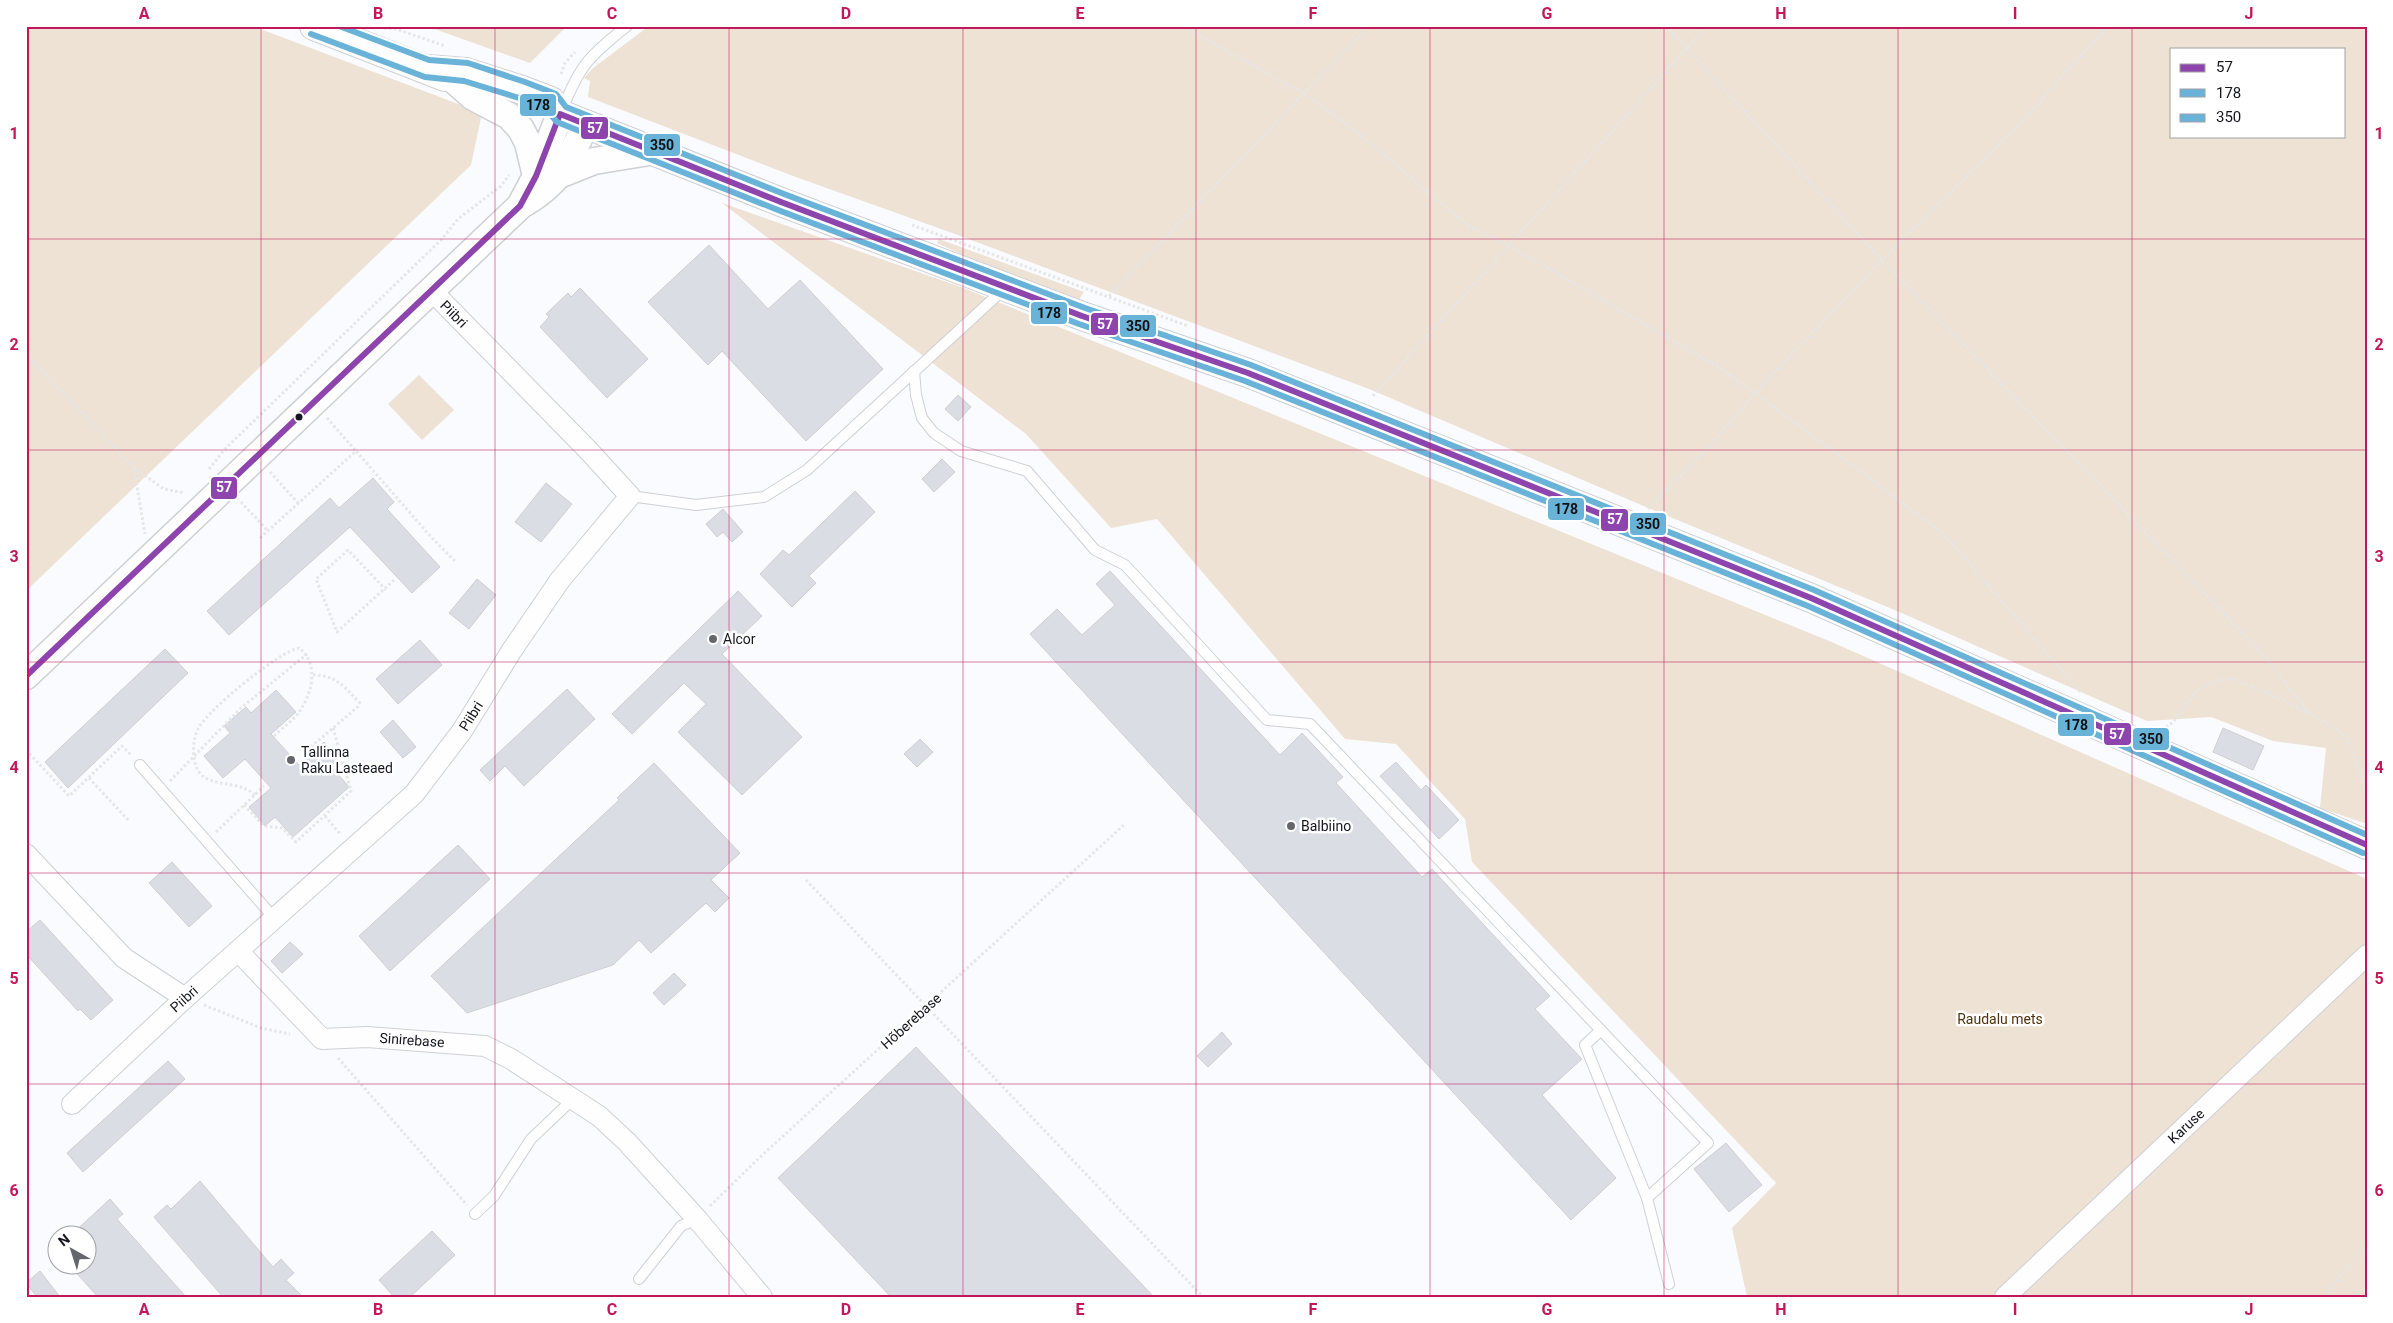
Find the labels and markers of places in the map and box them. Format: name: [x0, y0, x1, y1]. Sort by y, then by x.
unlabelled marker: [294, 412, 304, 422]
place label: Alcor: [723, 631, 756, 647]
marker: Alcor: [707, 633, 719, 645]
place label: Tallinna Raku Lasteaed: [301, 744, 393, 776]
marker: Tallinna Raku Lasteaed: [285, 754, 297, 766]
place label: Balbiino: [1301, 818, 1351, 834]
marker: Balbiino: [1285, 820, 1297, 832]

